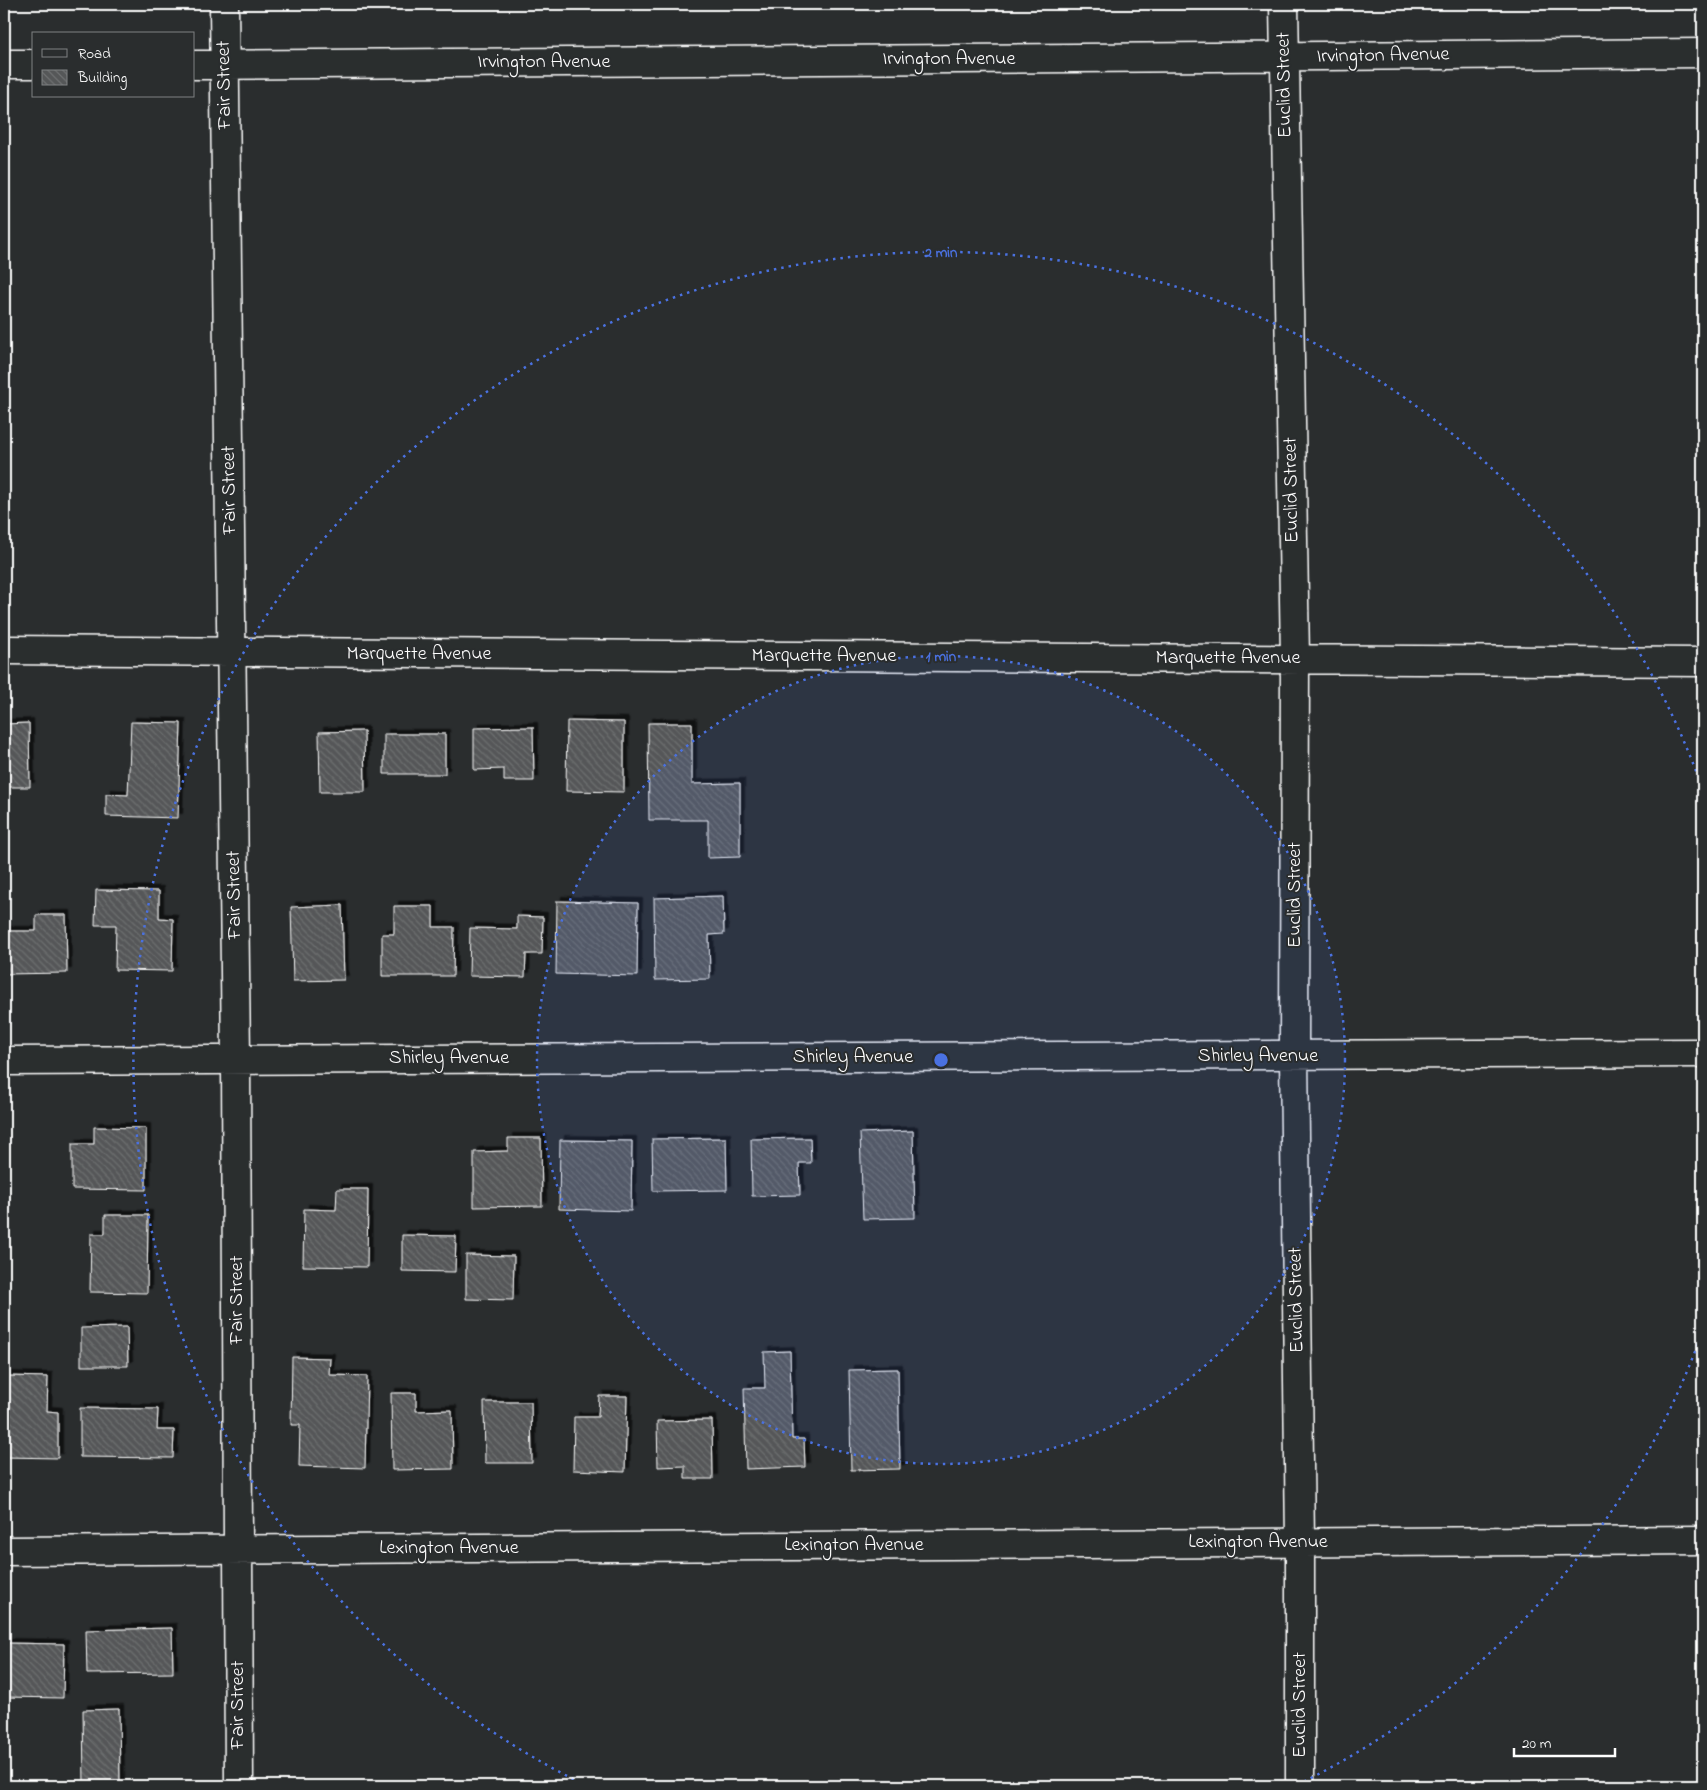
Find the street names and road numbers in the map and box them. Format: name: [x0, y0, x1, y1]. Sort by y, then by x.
street label: Euclid Street: [1270, 31, 1300, 138]
street label: Fair Street: [210, 40, 240, 131]
street label: Irvington Avenue: [1316, 40, 1450, 73]
street label: Irvington Avenue: [883, 45, 1015, 75]
street label: Irvington Avenue: [478, 48, 610, 78]
street label: Euclid Street: [1277, 436, 1307, 543]
street label: Fair Street: [215, 445, 245, 536]
street label: Marquette Avenue: [347, 640, 492, 669]
street label: Marquette Avenue: [752, 642, 897, 671]
street label: Marquette Avenue: [1156, 644, 1301, 673]
street label: Euclid Street: [1281, 842, 1310, 948]
street label: Fair Street: [220, 850, 250, 941]
street label: Shirley Avenue: [1198, 1042, 1318, 1071]
street label: Shirley Avenue: [793, 1043, 913, 1072]
street label: Shirley Avenue: [389, 1044, 509, 1073]
street label: Euclid Street: [1282, 1246, 1312, 1353]
street label: Fair Street: [223, 1255, 252, 1345]
street label: Lexington Avenue: [1188, 1528, 1328, 1558]
street label: Lexington Avenue: [784, 1531, 924, 1561]
street label: Lexington Avenue: [379, 1534, 519, 1564]
street label: Euclid Street: [1286, 1652, 1315, 1758]
street label: Fair Street: [224, 1660, 253, 1750]

